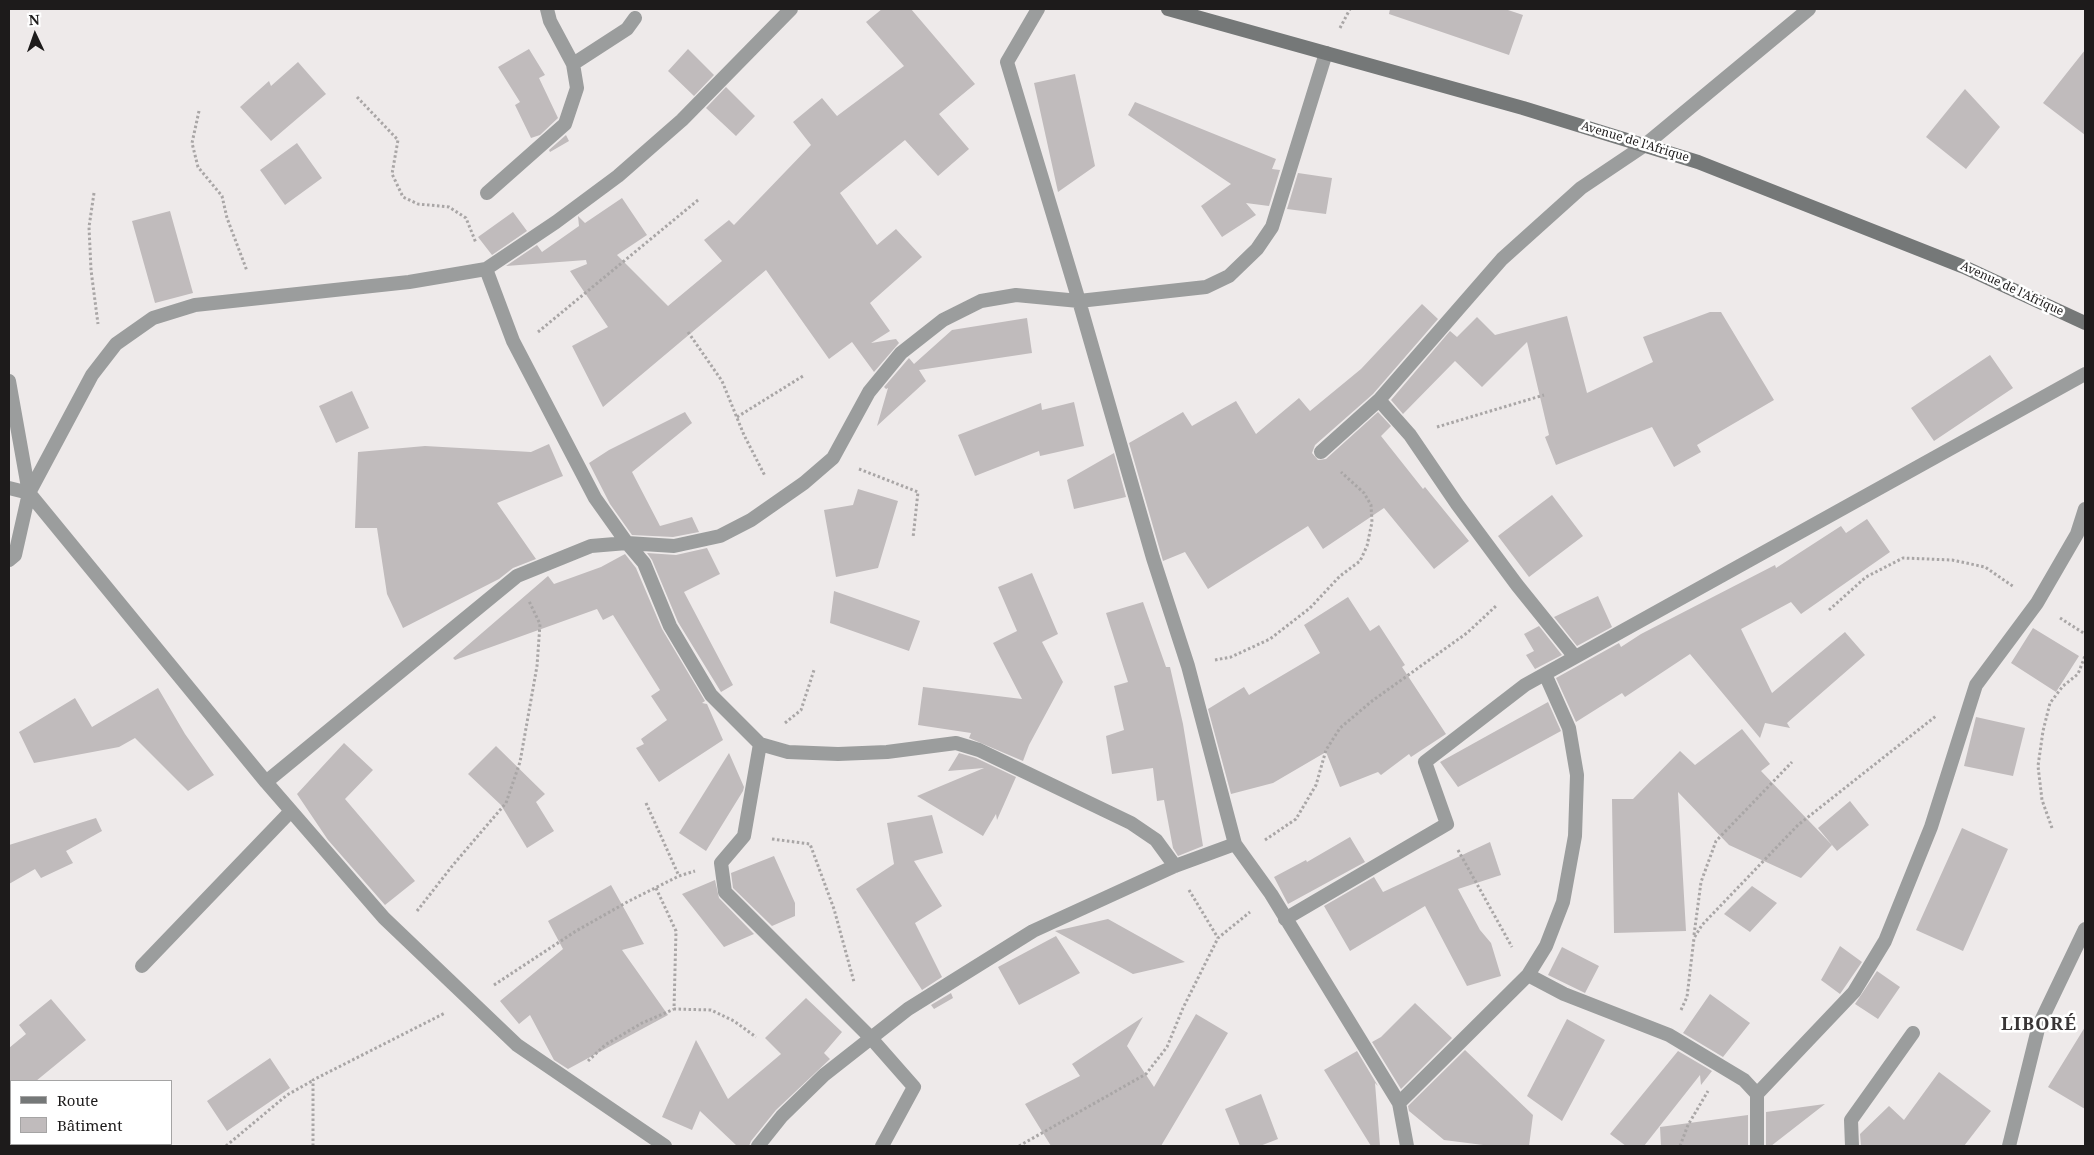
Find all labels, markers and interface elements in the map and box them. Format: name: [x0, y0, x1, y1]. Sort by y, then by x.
north arrow: [10, 10, 60, 60]
text: N: [28, 10, 40, 29]
street label: Avenue de l'Afrique: [1579, 119, 1691, 165]
street label: Avenue de l'Afrique: [1958, 259, 2066, 319]
district label: LIBORÉ: [2000, 1014, 2078, 1036]
legend: [10, 1080, 172, 1145]
text: Route: [57, 1090, 98, 1110]
text: Bâtiment: [57, 1115, 123, 1135]

